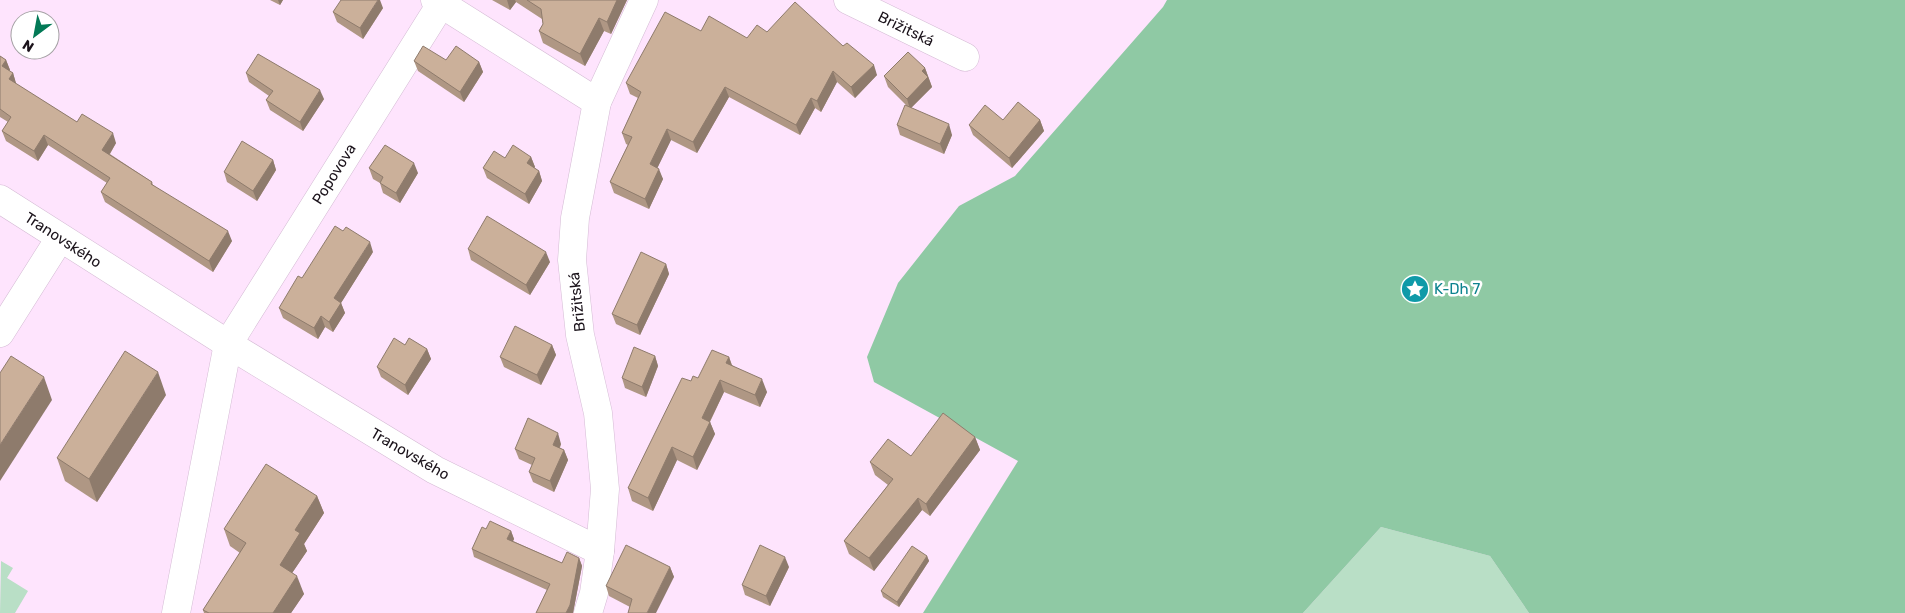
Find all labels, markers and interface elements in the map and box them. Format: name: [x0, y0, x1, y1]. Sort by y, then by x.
street label: Brižitská: [875, 8, 937, 50]
north arrow: [10, 10, 60, 60]
text: N: [20, 36, 37, 55]
street label: Popovova: [308, 140, 360, 208]
street label: Tranovského: [21, 208, 105, 272]
street label: Brižitská: [565, 271, 589, 333]
place icon: K-Dh 7: [1400, 274, 1430, 304]
place label: K-Dh 7: [1434, 280, 1480, 298]
street label: Tranovského: [367, 424, 453, 484]

